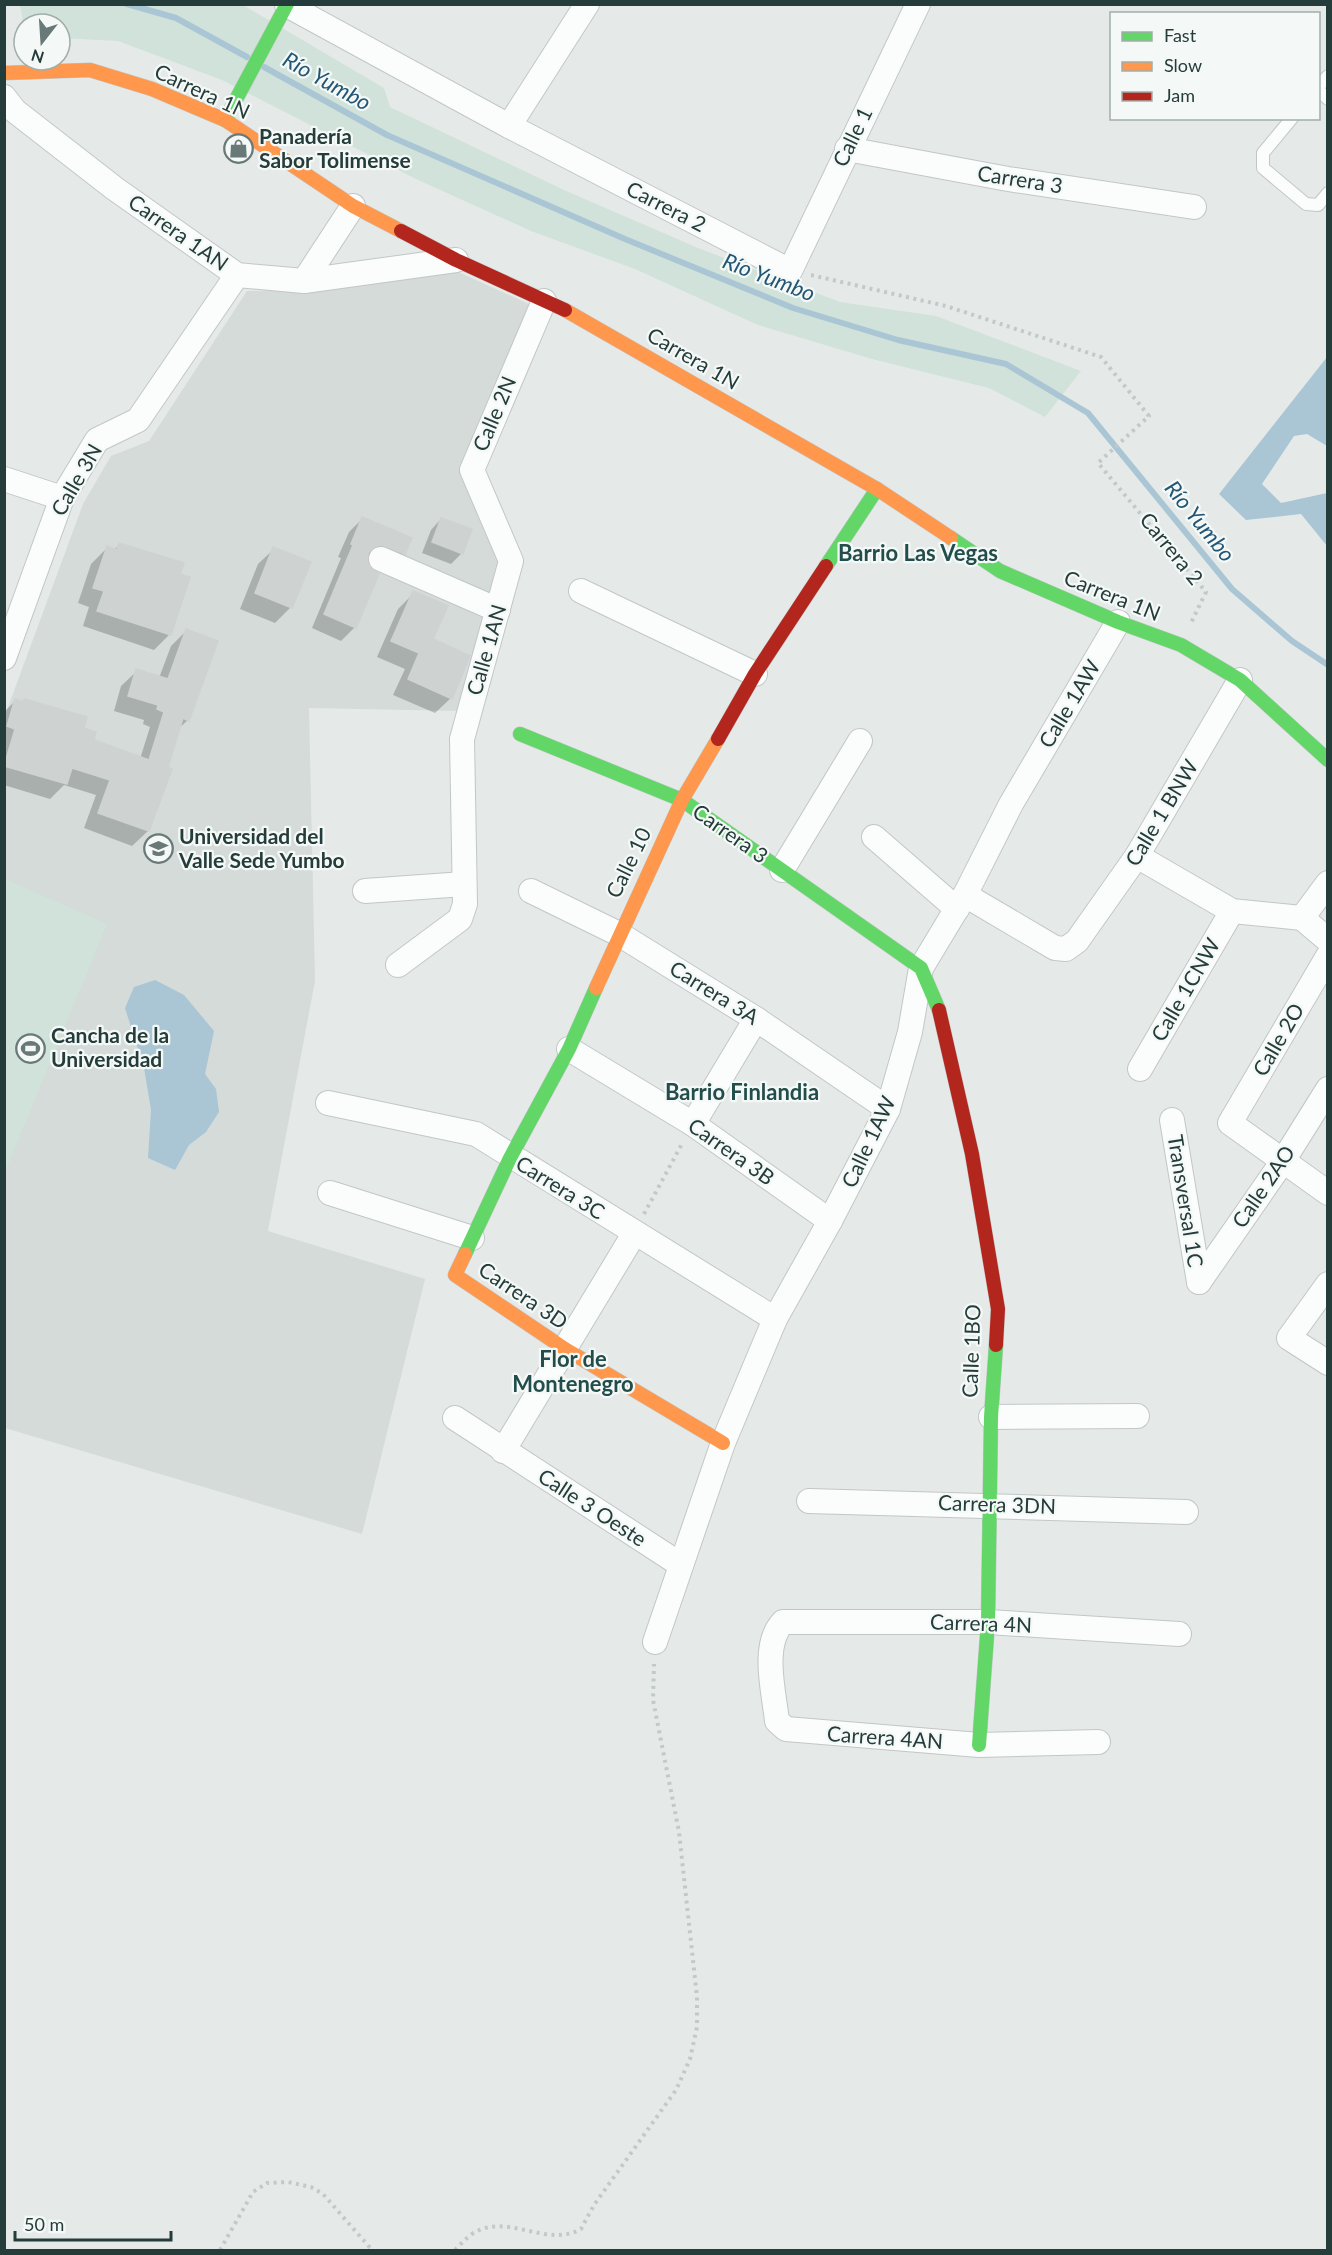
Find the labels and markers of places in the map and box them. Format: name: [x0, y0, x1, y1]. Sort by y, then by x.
place label: Panadería Sabor Tolimense: [259, 123, 411, 172]
shop icon: Panadería Sabor Tolimense: [222, 133, 254, 165]
place label: Universidad del Valle Sede Yumbo: [178, 823, 345, 872]
school or university icon: Universidad del Valle Sede Yumbo: [142, 833, 174, 865]
place label: Cancha de la Universidad: [51, 1022, 169, 1071]
sports icon: Cancha de la Universidad: [14, 1032, 46, 1064]

